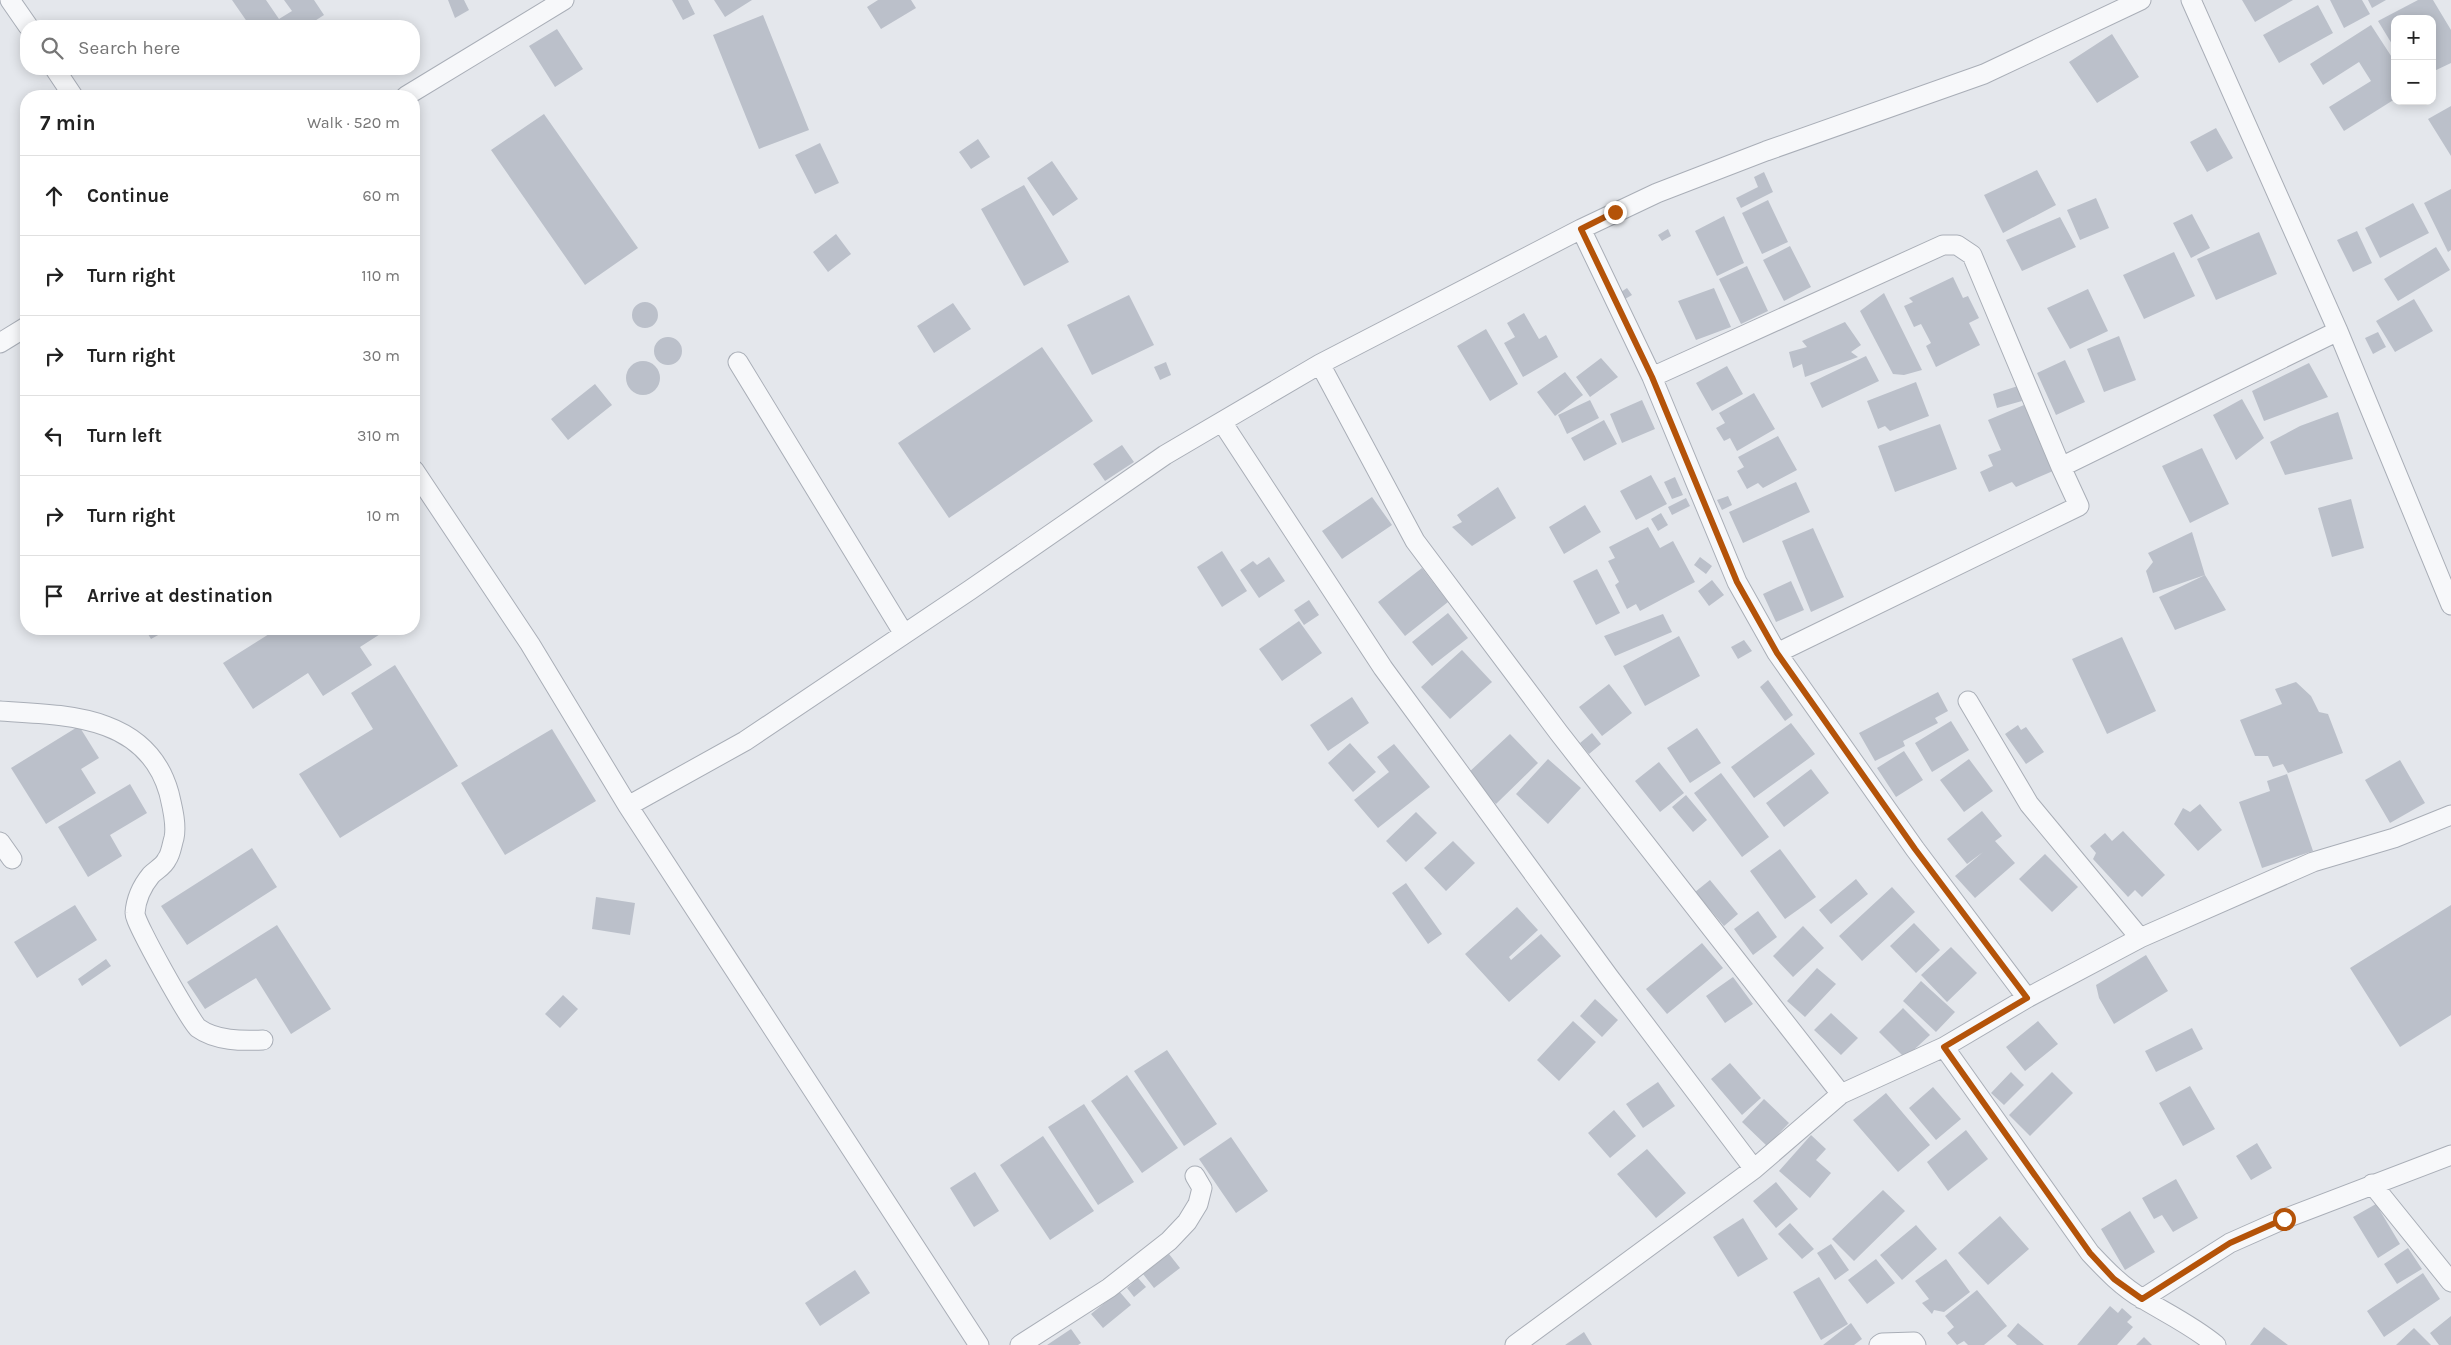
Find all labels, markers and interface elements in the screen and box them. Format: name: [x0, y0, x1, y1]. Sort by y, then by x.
map controls: [2391, 15, 2436, 105]
button: +: [2391, 15, 2436, 60]
search box: [20, 20, 420, 75]
icon: search: [38, 34, 66, 62]
text: Search here: [78, 37, 180, 59]
button: −: [2391, 60, 2436, 105]
text: 7 min: [40, 111, 96, 135]
text: Walk · 520 m: [307, 113, 400, 132]
icon: ahead: [40, 182, 68, 210]
text: Continue: [87, 185, 169, 207]
text: 60 m: [363, 186, 400, 205]
route end: [1604, 201, 1627, 224]
icon: right: [40, 262, 68, 290]
text: Turn right: [87, 265, 176, 287]
text: 110 m: [361, 266, 400, 285]
icon: right: [40, 342, 68, 370]
text: Turn right: [87, 345, 176, 367]
text: 30 m: [362, 346, 400, 365]
icon: left: [40, 422, 68, 450]
text: Turn left: [87, 425, 162, 447]
text: 310 m: [357, 426, 400, 445]
icon: right: [40, 502, 68, 530]
text: Turn right: [87, 505, 176, 527]
text: 10 m: [366, 506, 400, 525]
icon: arrive: [40, 582, 68, 610]
text: Arrive at destination: [87, 585, 273, 607]
route start: [2273, 1208, 2296, 1231]

